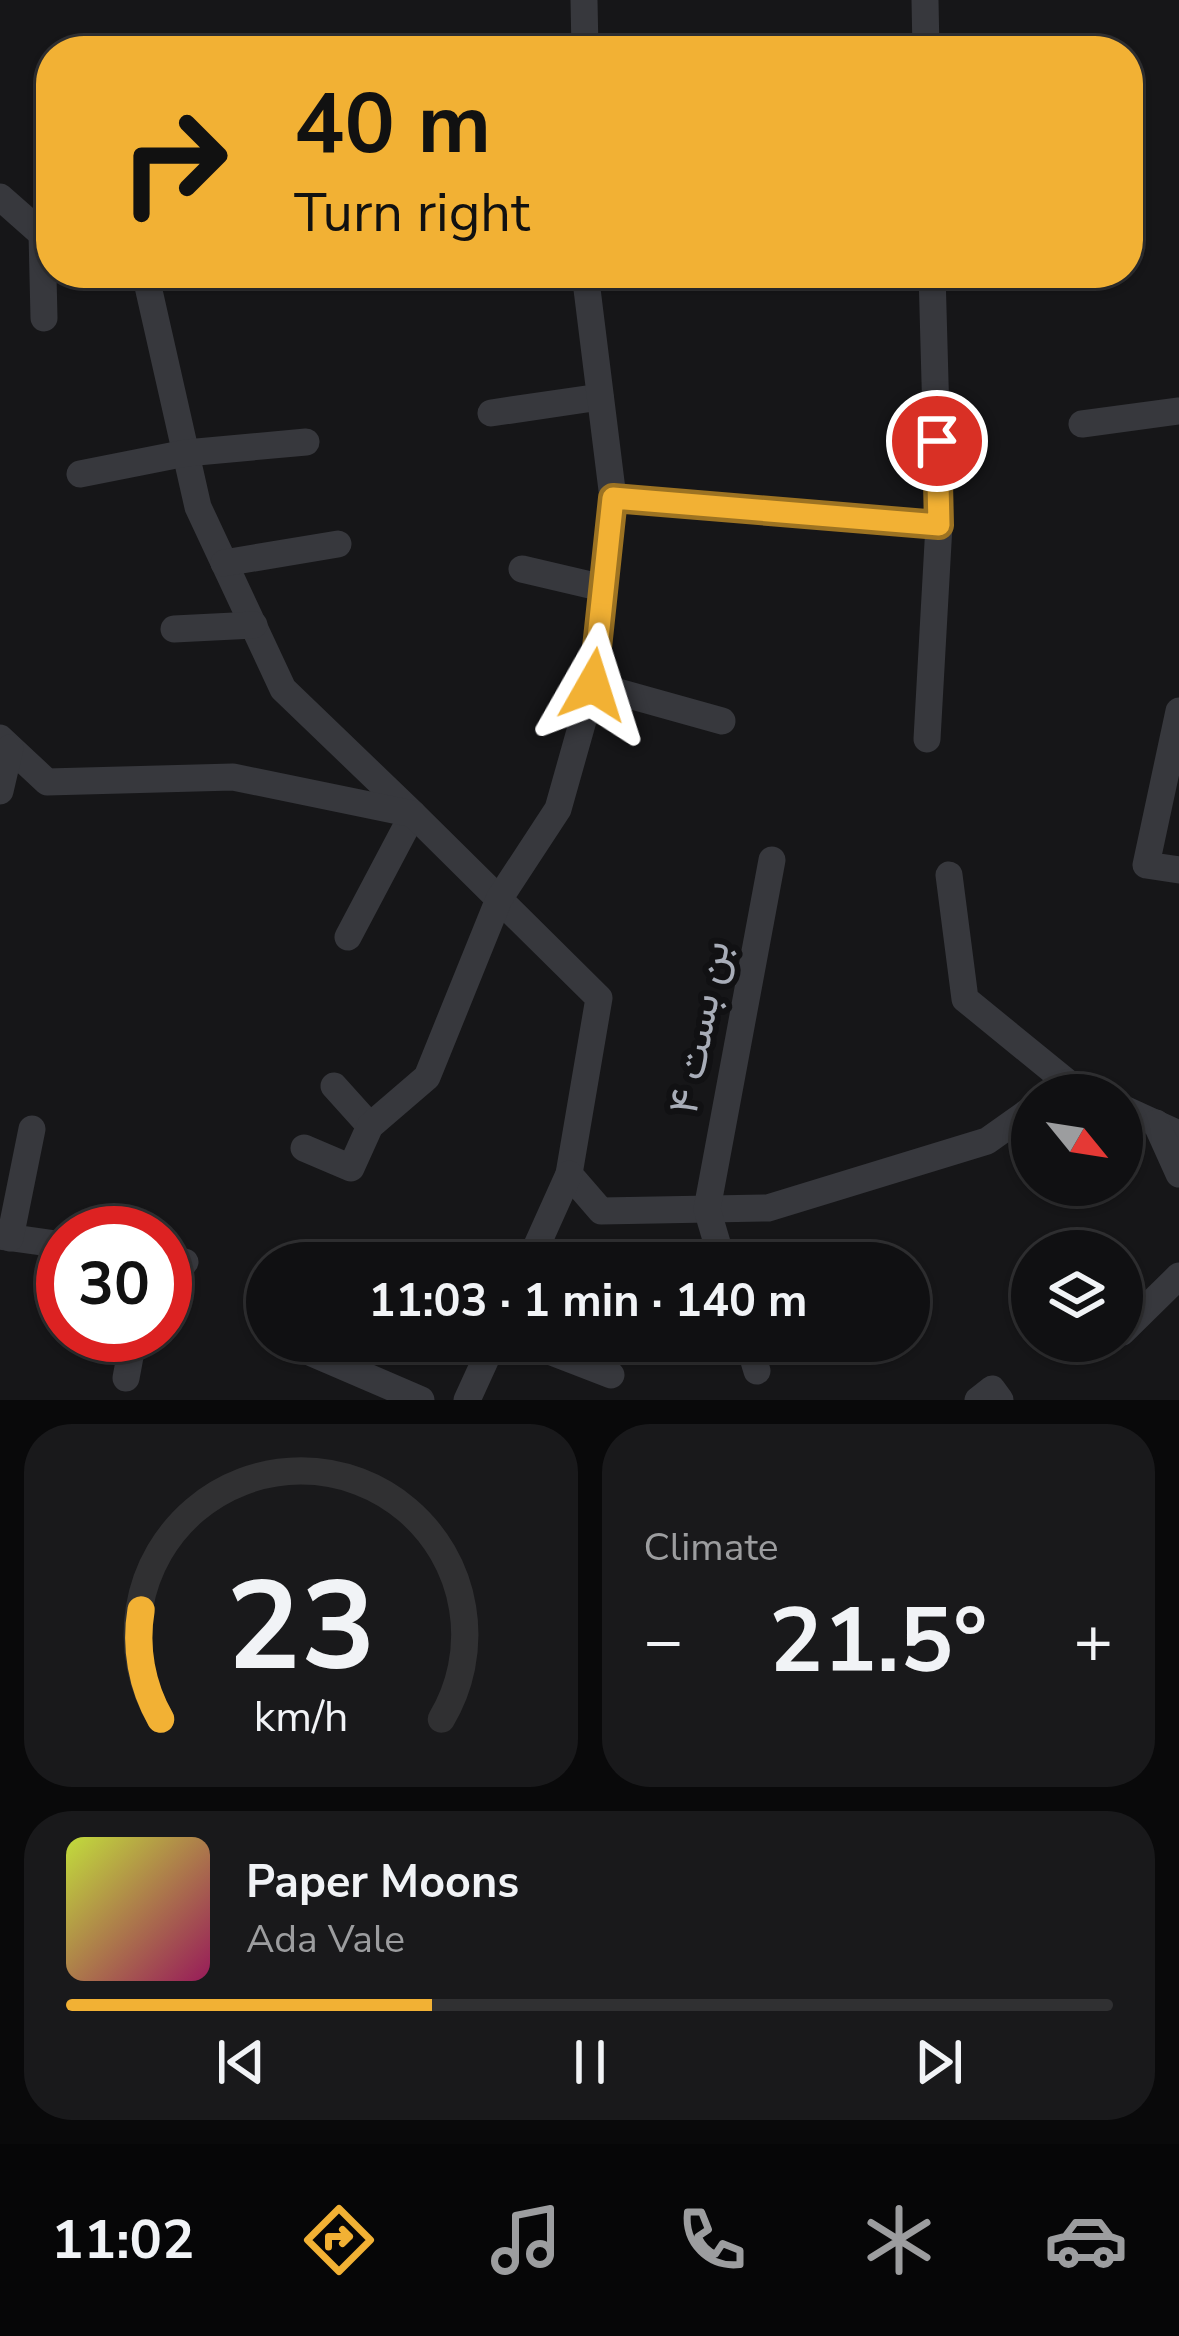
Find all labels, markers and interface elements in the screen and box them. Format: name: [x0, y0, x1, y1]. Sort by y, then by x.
text: 40 m: [294, 67, 491, 182]
icon: right: [96, 84, 252, 240]
text: Turn right: [294, 176, 530, 250]
pin: [886, 390, 988, 492]
icon: arrive: [904, 408, 970, 474]
position arrow: [530, 622, 656, 748]
street label: بن بست ۴: [655, 936, 744, 1119]
north arrow: [1011, 1074, 1143, 1206]
map controls: [1011, 1074, 1143, 1362]
speed limit sign: 30: [36, 1206, 192, 1362]
button: layers: [1011, 1230, 1143, 1362]
text: 11:03 · 1 min · 140 m: [368, 1271, 808, 1332]
text: Climate: [644, 1521, 779, 1574]
text: 23: [226, 1542, 376, 1712]
text: 21.5°: [769, 1580, 987, 1703]
text: −: [644, 1596, 683, 1686]
text: +: [1073, 1596, 1113, 1686]
text: km/h: [253, 1687, 348, 1745]
text: Paper Moons: [246, 1852, 519, 1913]
text: Ada Vale: [246, 1913, 405, 1966]
icon: previous: [208, 2029, 274, 2095]
icon: pause: [557, 2029, 623, 2095]
icon: next: [906, 2029, 972, 2095]
icon: directions: [297, 2198, 381, 2282]
icon: music: [484, 2198, 568, 2282]
icon: phone: [670, 2198, 754, 2282]
icon: climate: [857, 2198, 941, 2282]
icon: car: [1044, 2198, 1128, 2282]
text: 11:02: [51, 2203, 194, 2277]

